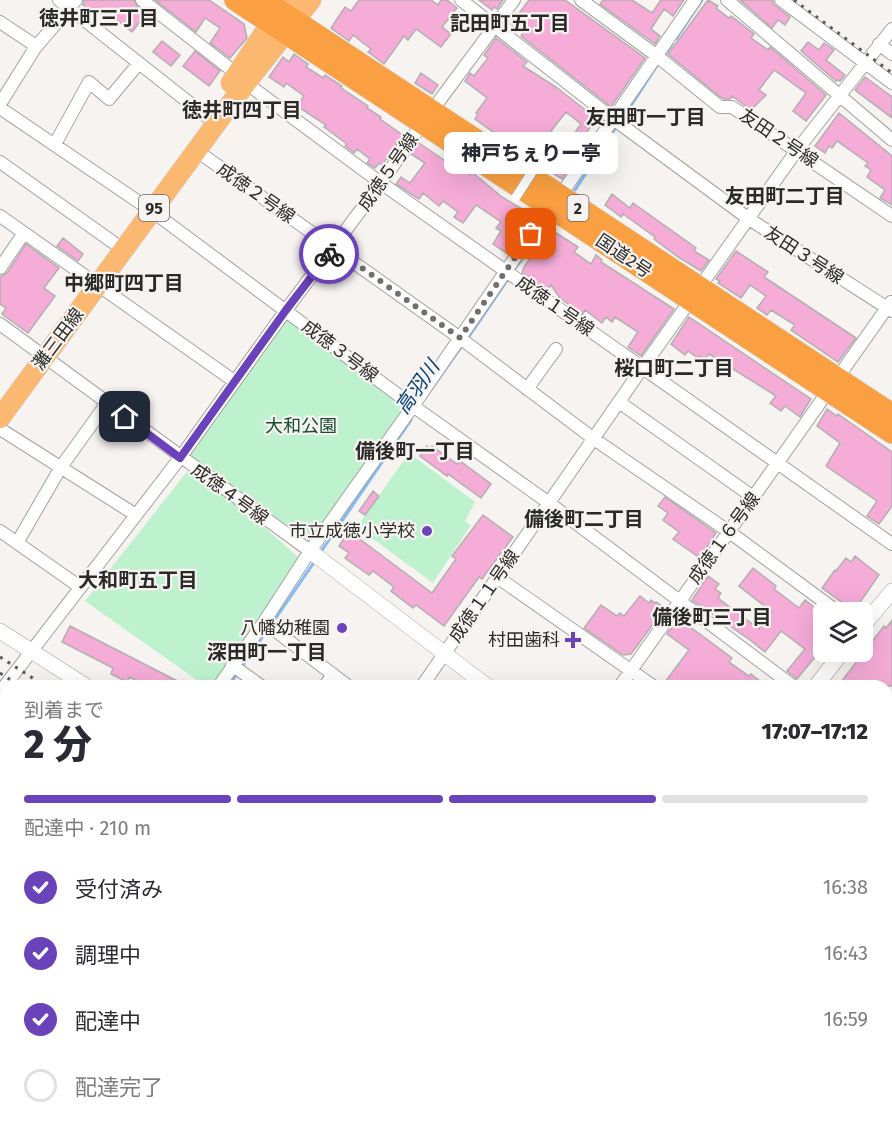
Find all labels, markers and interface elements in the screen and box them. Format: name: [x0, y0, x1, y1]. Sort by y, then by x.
district label: 徳井町三丁目: [39, 6, 159, 30]
district label: 記田町五丁目: [450, 11, 570, 35]
district label: 徳井町四丁目: [182, 98, 302, 122]
street label: 友田２号線: [736, 104, 822, 172]
district label: 友田町一丁目: [586, 105, 706, 129]
street label: 成徳５号線: [353, 129, 423, 215]
callout: 神戸ちぇりー亭: [444, 132, 618, 174]
text: 神戸ちぇりー亭: [461, 141, 601, 165]
street label: 成徳２号線: [213, 158, 299, 228]
district label: 友田町二丁目: [725, 184, 845, 208]
road number: 95: [139, 195, 169, 221]
road number: 2: [568, 195, 588, 221]
pin: [505, 208, 556, 259]
icon: bag: [514, 217, 547, 250]
street label: 友田３号線: [760, 221, 848, 289]
courier: [299, 224, 359, 284]
street label: 国道2号: [592, 229, 656, 283]
icon: bike: [313, 238, 346, 271]
district label: 中郷町四丁目: [64, 271, 184, 295]
street label: 成徳１号線: [512, 271, 598, 341]
street label: 灘三田線: [28, 304, 88, 374]
street label: 成徳３号線: [297, 315, 383, 387]
water label: 高羽川: [390, 354, 445, 418]
district label: 桜口町二丁目: [614, 356, 734, 380]
pin: [99, 391, 150, 442]
icon: home: [108, 400, 141, 433]
park label: 大和公園: [265, 415, 337, 437]
district label: 備後町一丁目: [355, 439, 475, 463]
street label: 成徳４号線: [187, 459, 273, 529]
street label: 成徳１６号線: [683, 488, 765, 588]
district label: 備後町二丁目: [524, 507, 644, 531]
place label: 市立成徳小学校: [289, 520, 415, 542]
marker: 市立成徳小学校: [420, 524, 434, 538]
street label: 成徳１１号線: [444, 545, 524, 647]
district label: 大和町五丁目: [78, 568, 198, 592]
map controls: [813, 602, 873, 662]
button: layers: [813, 602, 873, 662]
district label: 備後町三丁目: [652, 605, 772, 629]
place label: 八幡幼稚園: [240, 617, 330, 639]
marker: 八幡幼稚園: [335, 621, 349, 635]
place label: 村田歯科: [488, 629, 560, 651]
marker: 村田歯科: [564, 631, 582, 649]
district label: 深田町一丁目: [207, 640, 327, 664]
text: 到着まで: [24, 698, 104, 722]
text: 17:07–17:12: [762, 718, 868, 745]
text: 2 分: [24, 722, 92, 768]
text: 配達中 · 210 m: [24, 816, 151, 840]
icon: check: [24, 871, 57, 904]
text: 16:38: [823, 875, 868, 899]
text: 受付済み: [75, 876, 163, 903]
icon: check: [24, 937, 57, 970]
text: 16:43: [824, 941, 868, 965]
text: 調理中: [75, 942, 141, 969]
icon: check: [24, 1003, 57, 1036]
text: 16:59: [824, 1007, 868, 1031]
text: 配達中: [75, 1008, 141, 1035]
text: 配達完了: [75, 1074, 163, 1101]

